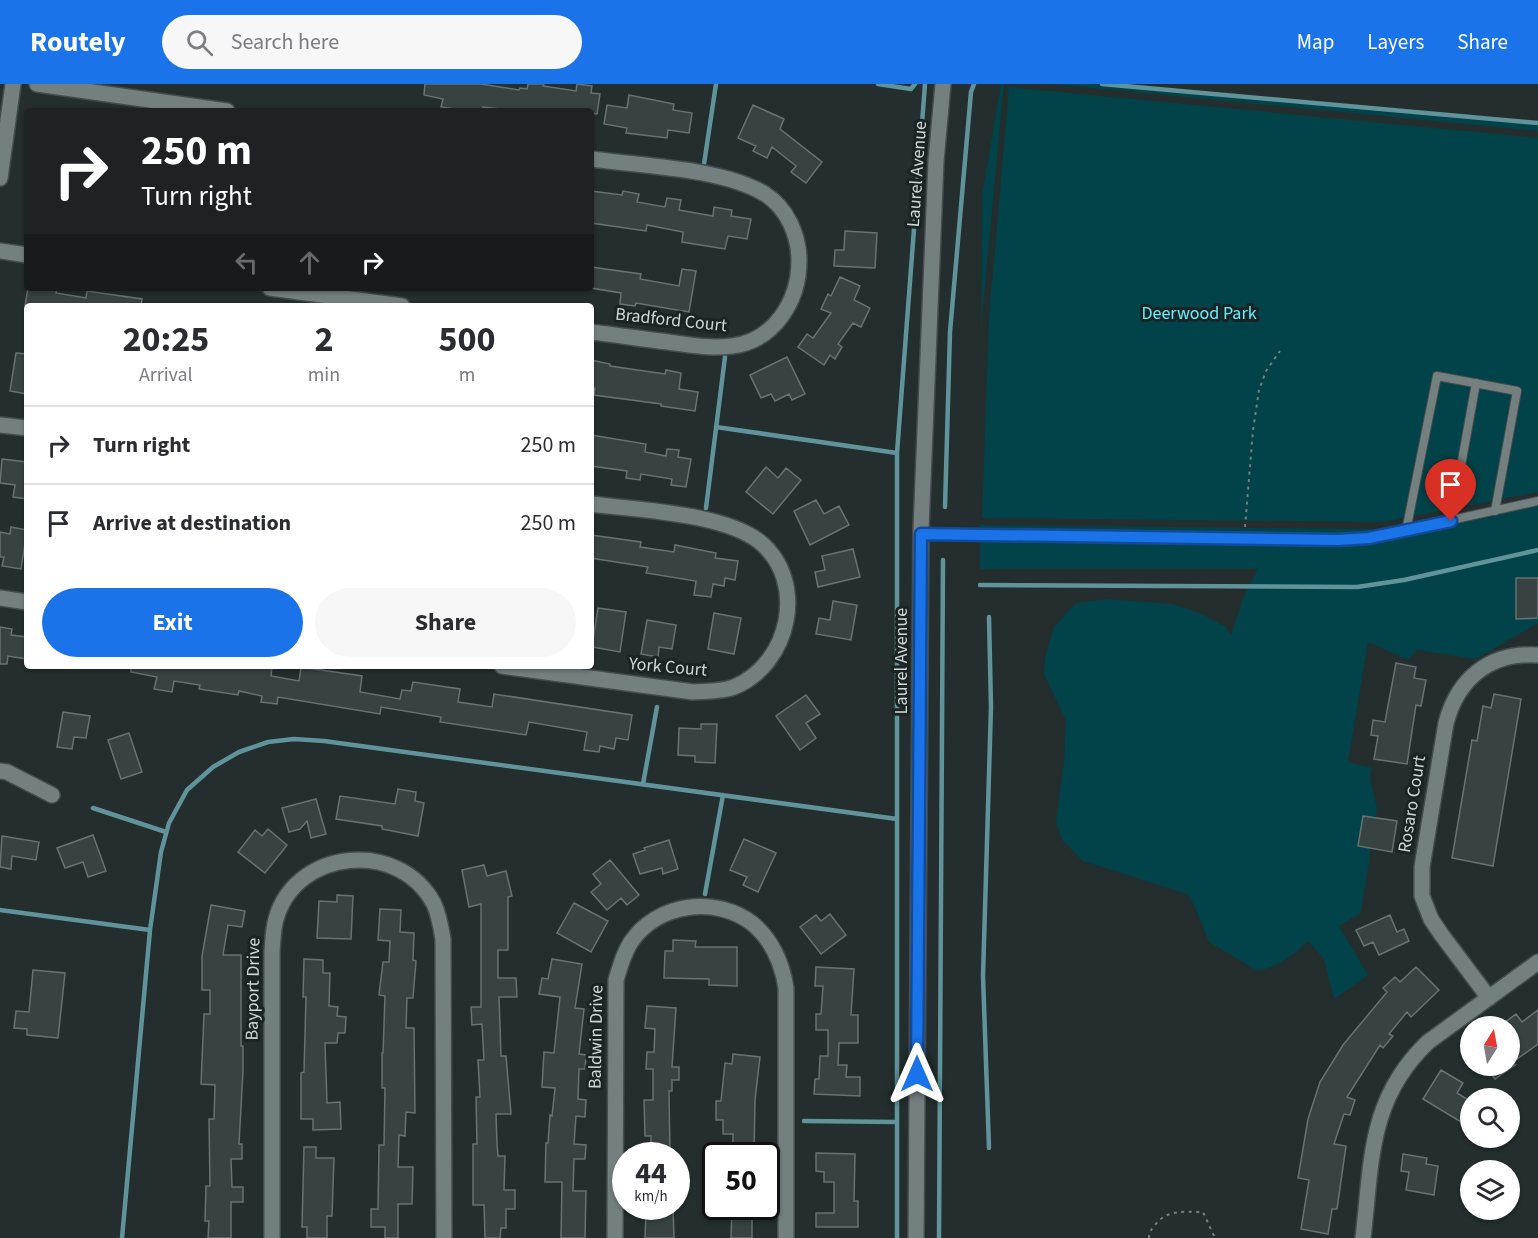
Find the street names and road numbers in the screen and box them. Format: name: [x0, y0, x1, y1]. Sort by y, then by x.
street label: Laurel Avenue: [901, 120, 933, 228]
street label: Bradford Court: [614, 302, 728, 338]
street label: Laurel Avenue: [889, 608, 914, 714]
street label: York Court: [627, 651, 708, 683]
street label: Rosaro Court: [1392, 754, 1432, 854]
street label: Bayport Drive: [240, 937, 266, 1041]
street label: Baldwin Drive: [583, 985, 609, 1089]

